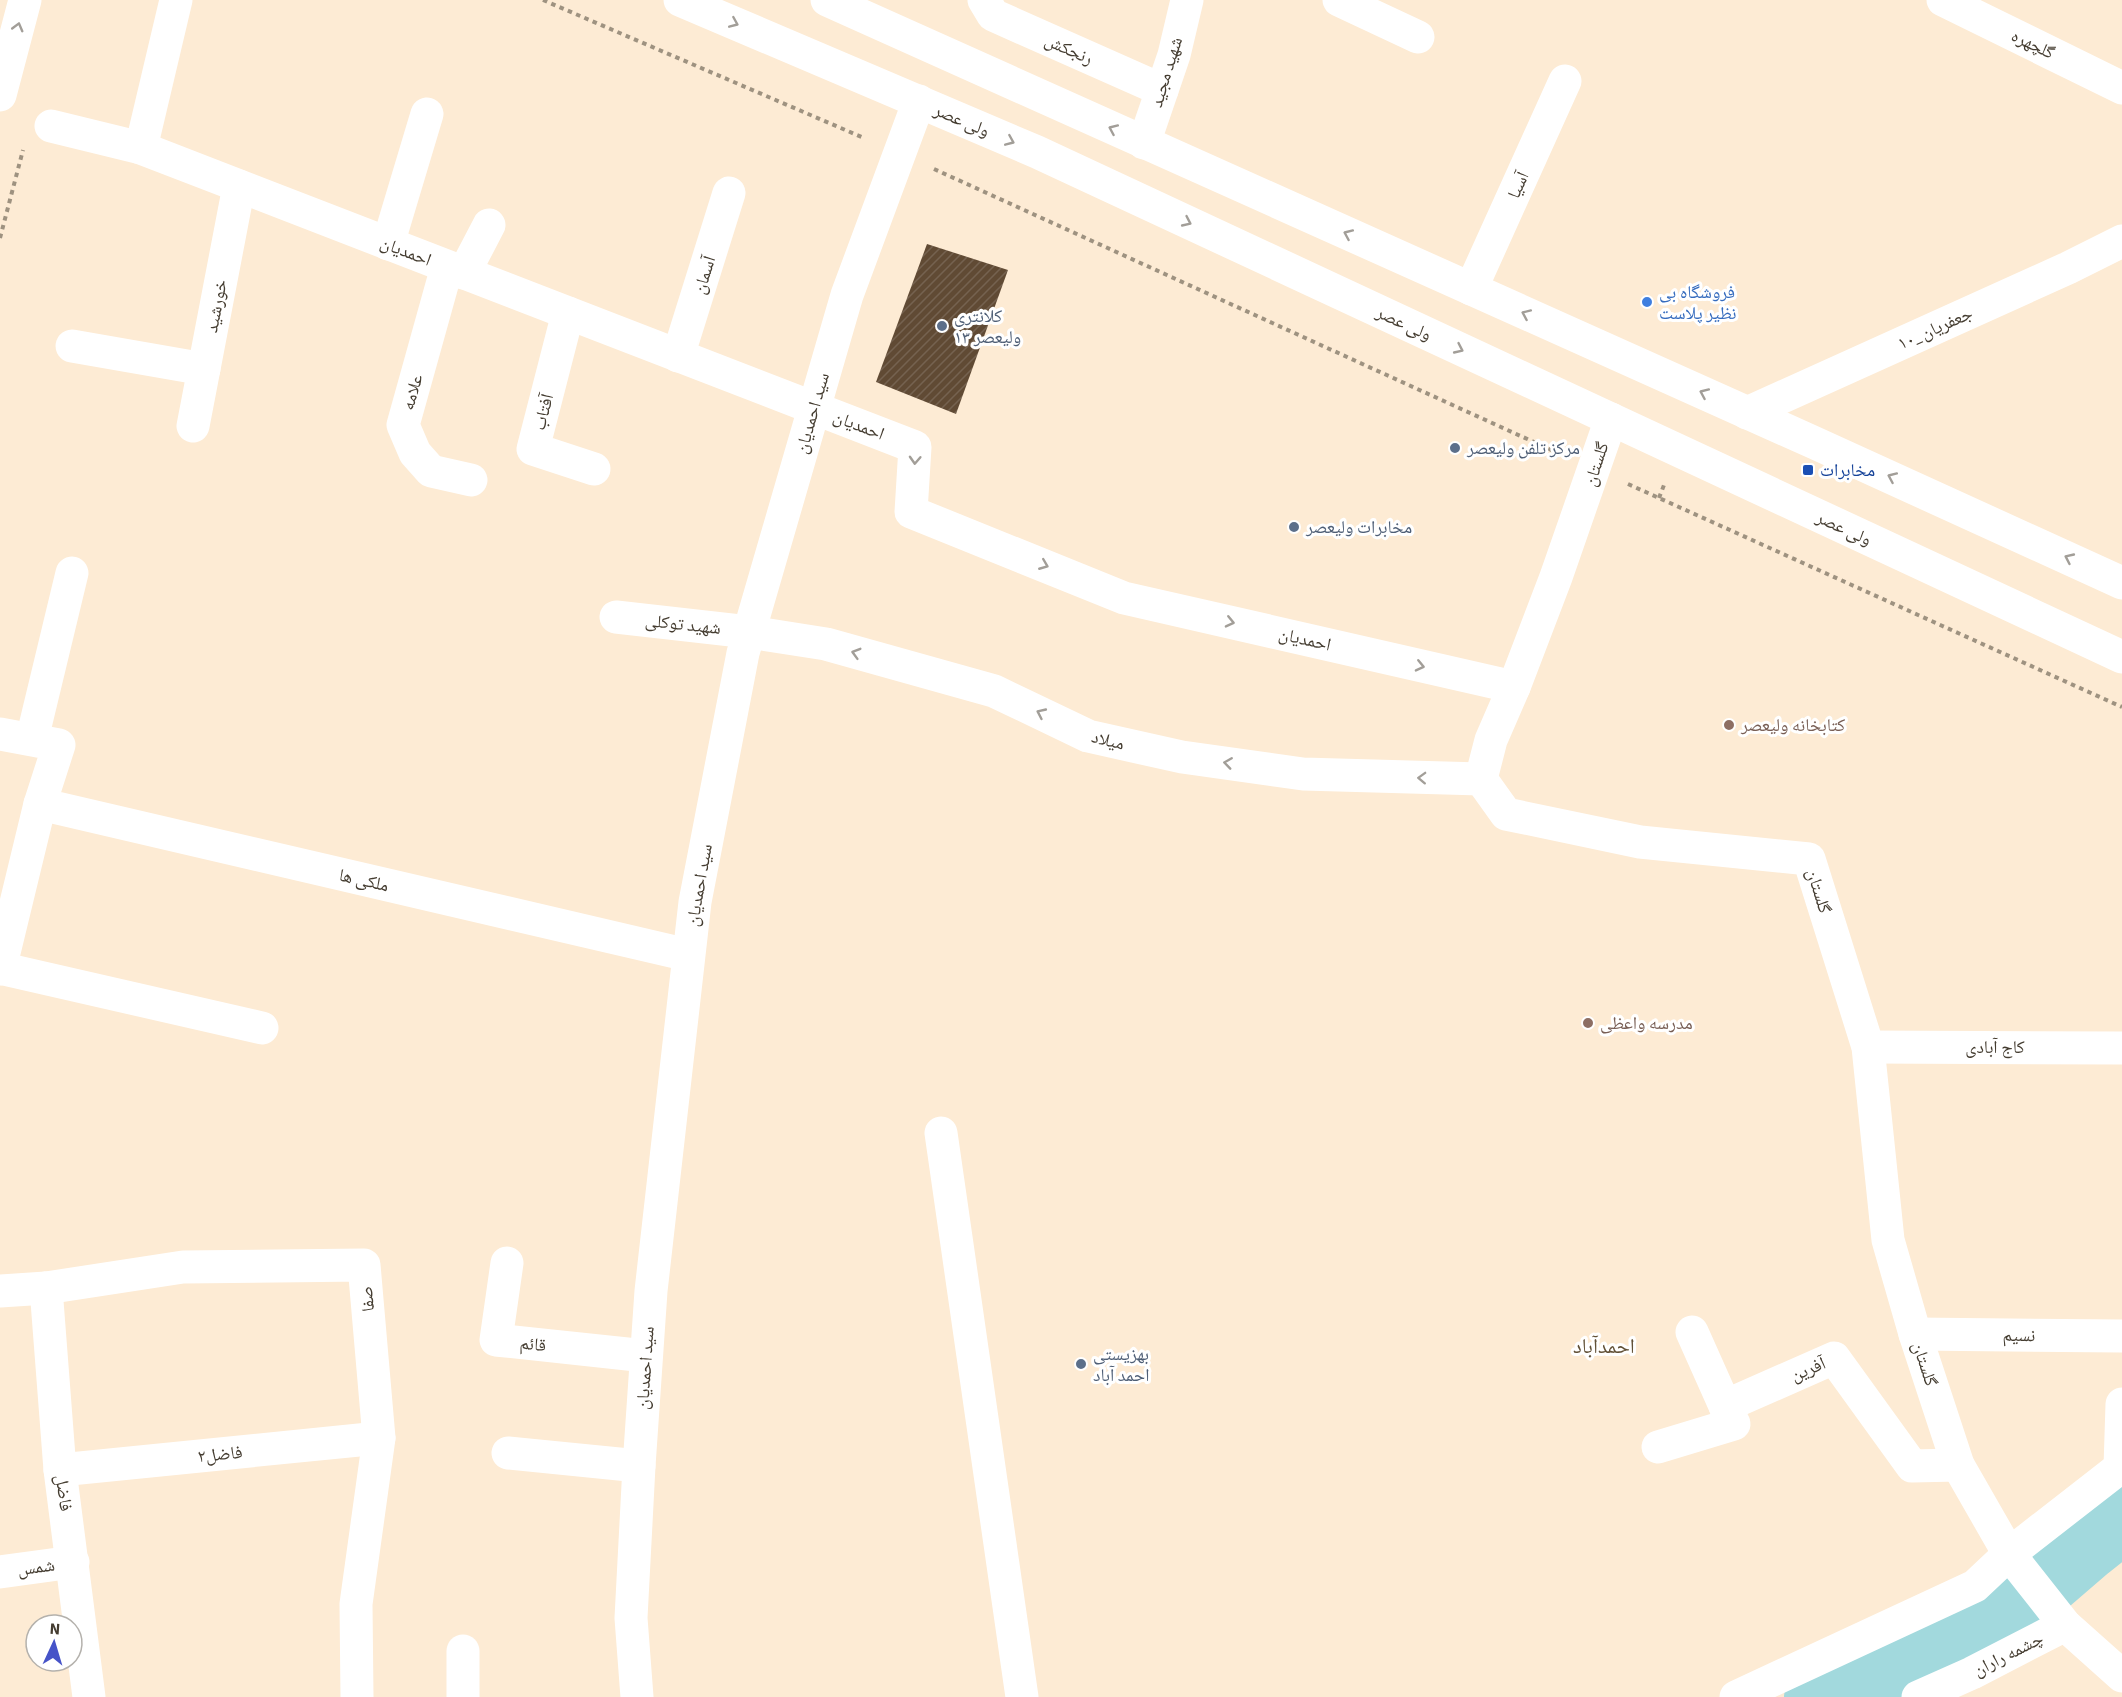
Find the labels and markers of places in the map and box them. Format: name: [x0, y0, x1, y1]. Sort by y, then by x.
place label: فروشگاه بی نظیر پلاست: [1659, 280, 1736, 326]
marker: فروشگاه بی نظیر پلاست: [1640, 295, 1654, 309]
place label: کلانتری ۱۳ ولیعصر: [954, 304, 1021, 350]
marker: کلانتری ۱۳ ولیعصر: [935, 319, 949, 333]
place label: مرکز تلفن ولیعصر: [1466, 436, 1580, 461]
marker: مرکز تلفن ولیعصر: [1448, 441, 1462, 455]
place label: مخابرات: [1820, 458, 1875, 483]
marker: مخابرات: [1801, 463, 1815, 477]
place label: مخابرات ولیعصر: [1305, 515, 1412, 540]
marker: مخابرات ولیعصر: [1287, 520, 1301, 534]
place label: کتابخانه ولیعصر: [1740, 713, 1846, 738]
marker: کتابخانه ولیعصر: [1722, 718, 1736, 732]
place label: مدرسه واعظی: [1600, 1011, 1693, 1036]
marker: مدرسه واعظی: [1581, 1016, 1595, 1030]
place label: بهزیستی احمد آباد: [1093, 1342, 1150, 1388]
marker: بهزیستی احمد آباد: [1074, 1357, 1088, 1371]

